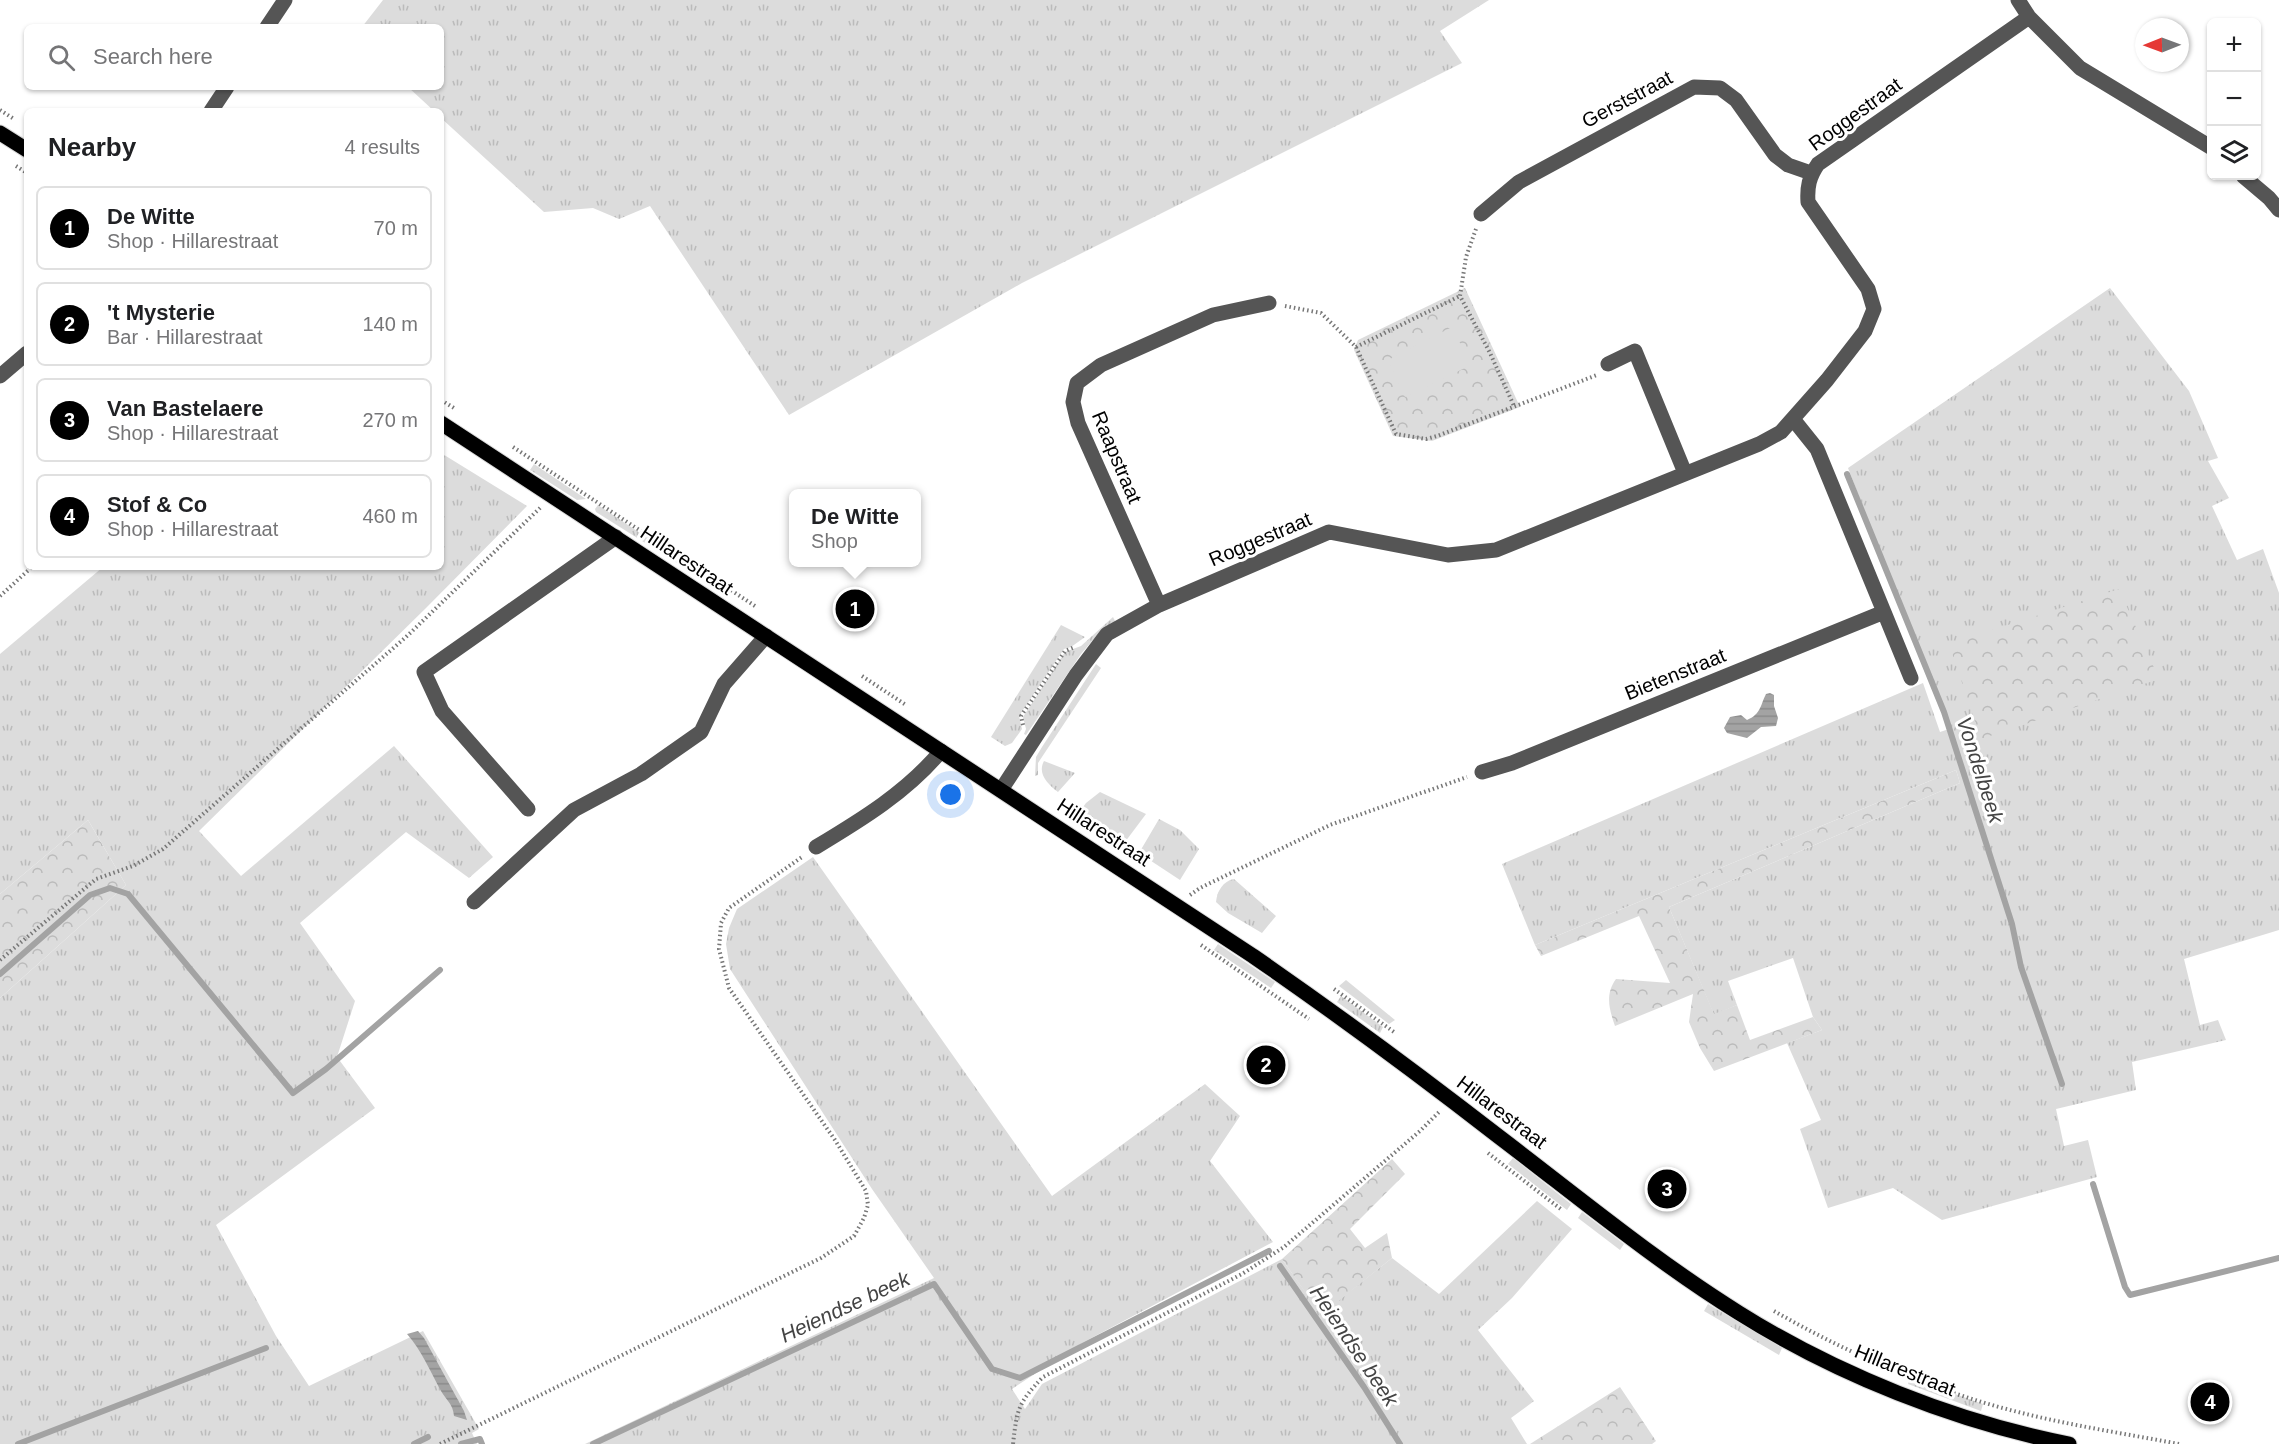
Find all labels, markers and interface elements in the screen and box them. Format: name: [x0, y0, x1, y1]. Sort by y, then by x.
north arrow: [2135, 18, 2189, 72]
map controls: [2207, 18, 2261, 180]
button: +: [2207, 18, 2261, 72]
search box: [24, 24, 444, 90]
icon: search: [45, 41, 78, 74]
text: Search here: [93, 44, 213, 69]
street label: Gerststraat: [1578, 66, 1676, 132]
button: −: [2207, 72, 2261, 126]
street label: Roggestraat: [1804, 73, 1906, 155]
button: layers: [2207, 126, 2261, 180]
text: Nearby: [48, 132, 136, 162]
text: 4 results: [344, 136, 420, 158]
text: De Witte: [107, 204, 195, 229]
text: 1: [64, 217, 75, 239]
text: 70 m: [374, 217, 418, 239]
text: Shop · Hillarestraat: [107, 230, 278, 252]
text: 't Mysterie: [107, 300, 215, 325]
text: 2: [64, 313, 75, 335]
text: 140 m: [362, 313, 418, 335]
text: Bar · Hillarestraat: [107, 326, 263, 348]
text: Van Bastelaere: [107, 396, 264, 421]
street label: Raapstraat: [1088, 408, 1146, 507]
text: 3: [64, 409, 75, 431]
text: 270 m: [362, 409, 418, 431]
text: Shop · Hillarestraat: [107, 422, 278, 444]
popup: [789, 489, 921, 567]
text: Stof & Co: [107, 492, 207, 517]
text: De Witte: [811, 504, 899, 529]
text: 4: [64, 505, 75, 527]
text: 460 m: [362, 505, 418, 527]
street label: Roggestraat: [1206, 507, 1315, 570]
text: Shop · Hillarestraat: [107, 518, 278, 540]
street label: Hillarestraat: [637, 521, 738, 599]
text: Shop: [811, 530, 858, 552]
pin: 1: [836, 586, 874, 632]
street label: Bietenstraat: [1621, 644, 1729, 704]
water label: Vondelbeek: [1953, 714, 2009, 827]
your location: [936, 780, 965, 809]
street label: Hillarestraat: [1053, 794, 1155, 871]
pin: 2: [1246, 1042, 1286, 1088]
street label: Hillarestraat: [1453, 1071, 1552, 1153]
pin: 3: [1648, 1166, 1686, 1212]
water label: Heiendse beek: [776, 1266, 914, 1347]
water label: Heiendse beek: [1306, 1281, 1404, 1411]
street label: Hillarestraat: [1851, 1340, 1959, 1400]
pin: 4: [2190, 1380, 2230, 1424]

